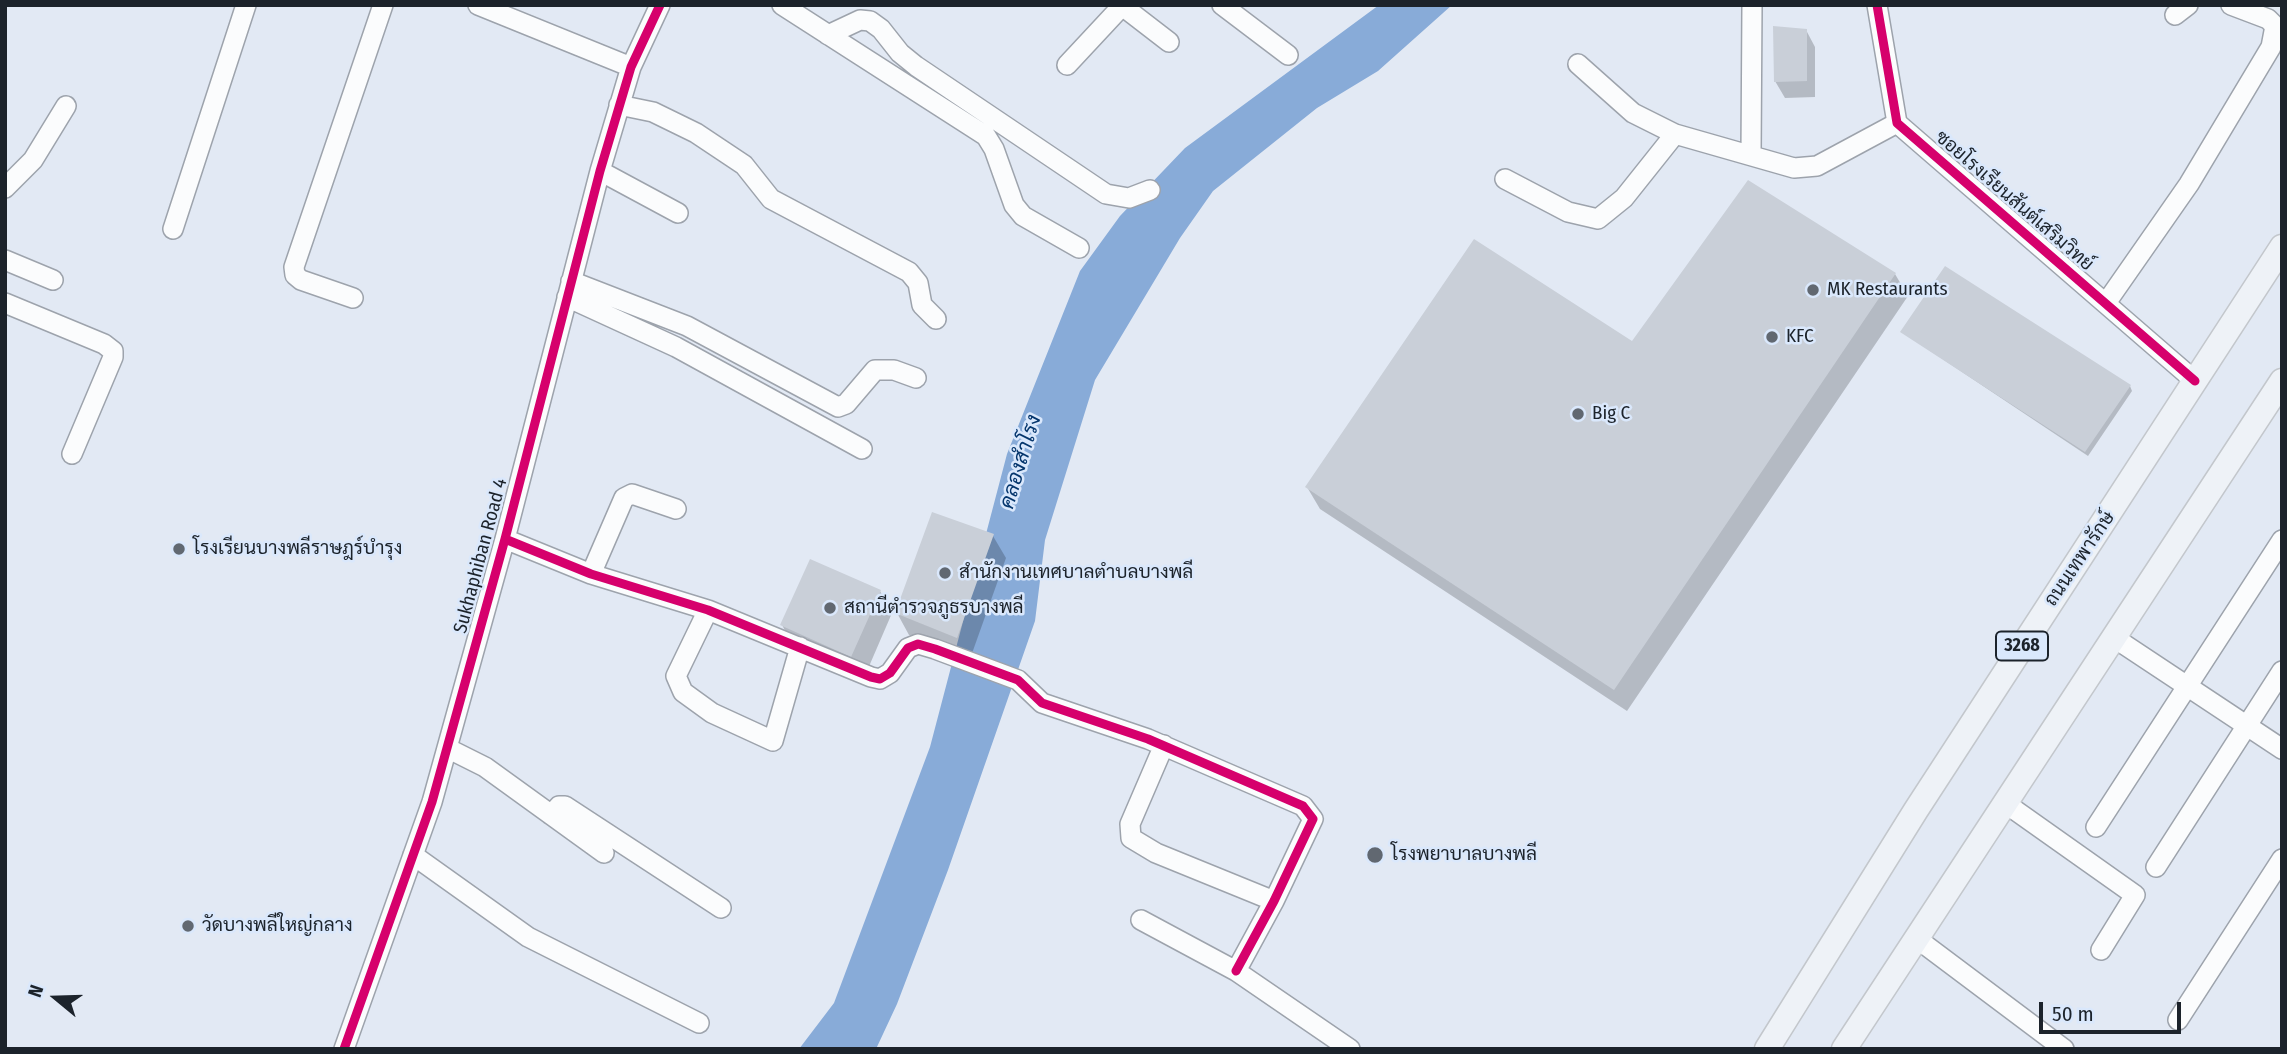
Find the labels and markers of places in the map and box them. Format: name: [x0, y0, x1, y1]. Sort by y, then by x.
place label: MK Restaurants: [1827, 279, 1948, 301]
marker: MK Restaurants: [1805, 282, 1821, 298]
place label: KFC: [1786, 326, 1814, 348]
marker: KFC: [1764, 329, 1780, 345]
place label: Big C: [1592, 403, 1630, 425]
marker: Big C: [1570, 406, 1586, 422]
place label: โรงเรียนบางพลีราษฎร์บำรุง: [193, 538, 402, 560]
marker: โรงเรียนบางพลีราษฎร์บำรุง: [171, 541, 187, 557]
place label: สำนักงานเทศบาลตำบลบางพลี: [959, 562, 1193, 584]
marker: สำนักงานเทศบาลตำบลบางพลี: [937, 565, 953, 581]
place label: สถานีตำรวจภูธรบางพลี: [844, 597, 1024, 619]
marker: สถานีตำรวจภูธรบางพลี: [822, 600, 838, 616]
place label: โรงพยาบาลบางพลี: [1391, 844, 1537, 866]
marker: โรงพยาบาลบางพลี: [1365, 845, 1385, 865]
place label: วัดบางพลีใหญ่กลาง: [202, 915, 353, 937]
marker: วัดบางพลีใหญ่กลาง: [180, 918, 196, 934]

